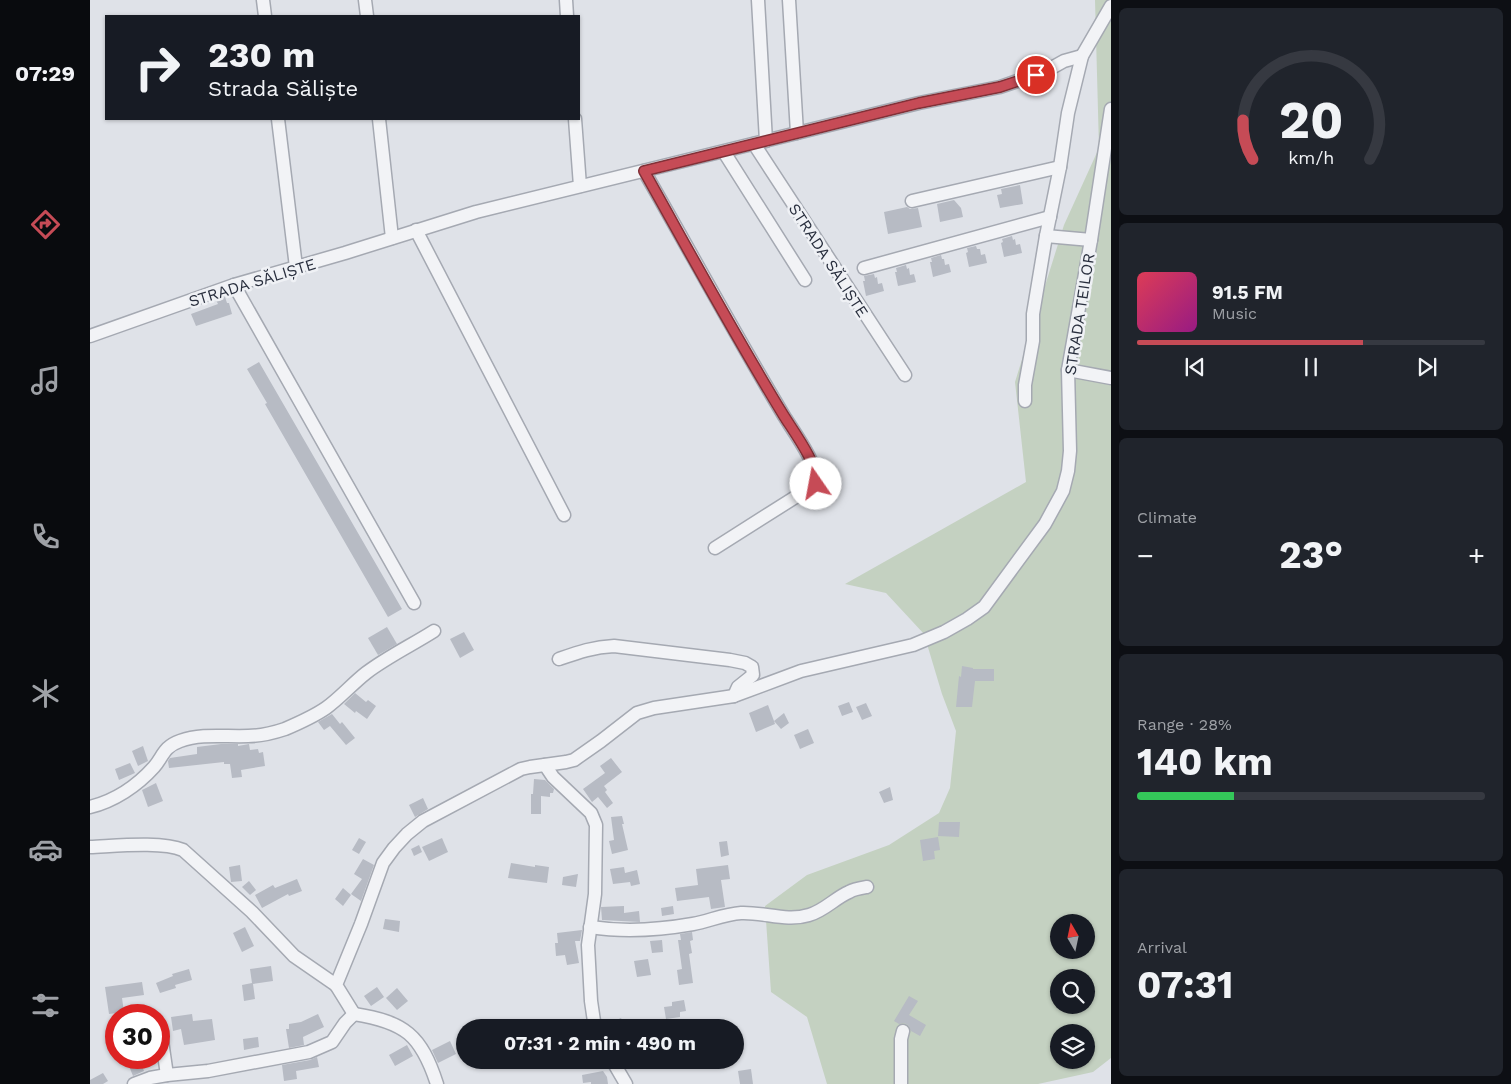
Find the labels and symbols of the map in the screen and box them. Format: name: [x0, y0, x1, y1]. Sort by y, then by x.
pin: [1015, 54, 1057, 96]
street label: STRADA SĂLIȘTE: [785, 200, 872, 321]
street label: STRADA TEILOR: [1060, 252, 1099, 376]
street label: STRADA SĂLIȘTE: [186, 254, 318, 311]
position arrow: [789, 457, 841, 509]
north arrow: [1050, 914, 1095, 959]
speed limit sign: 30: [105, 1004, 170, 1069]

